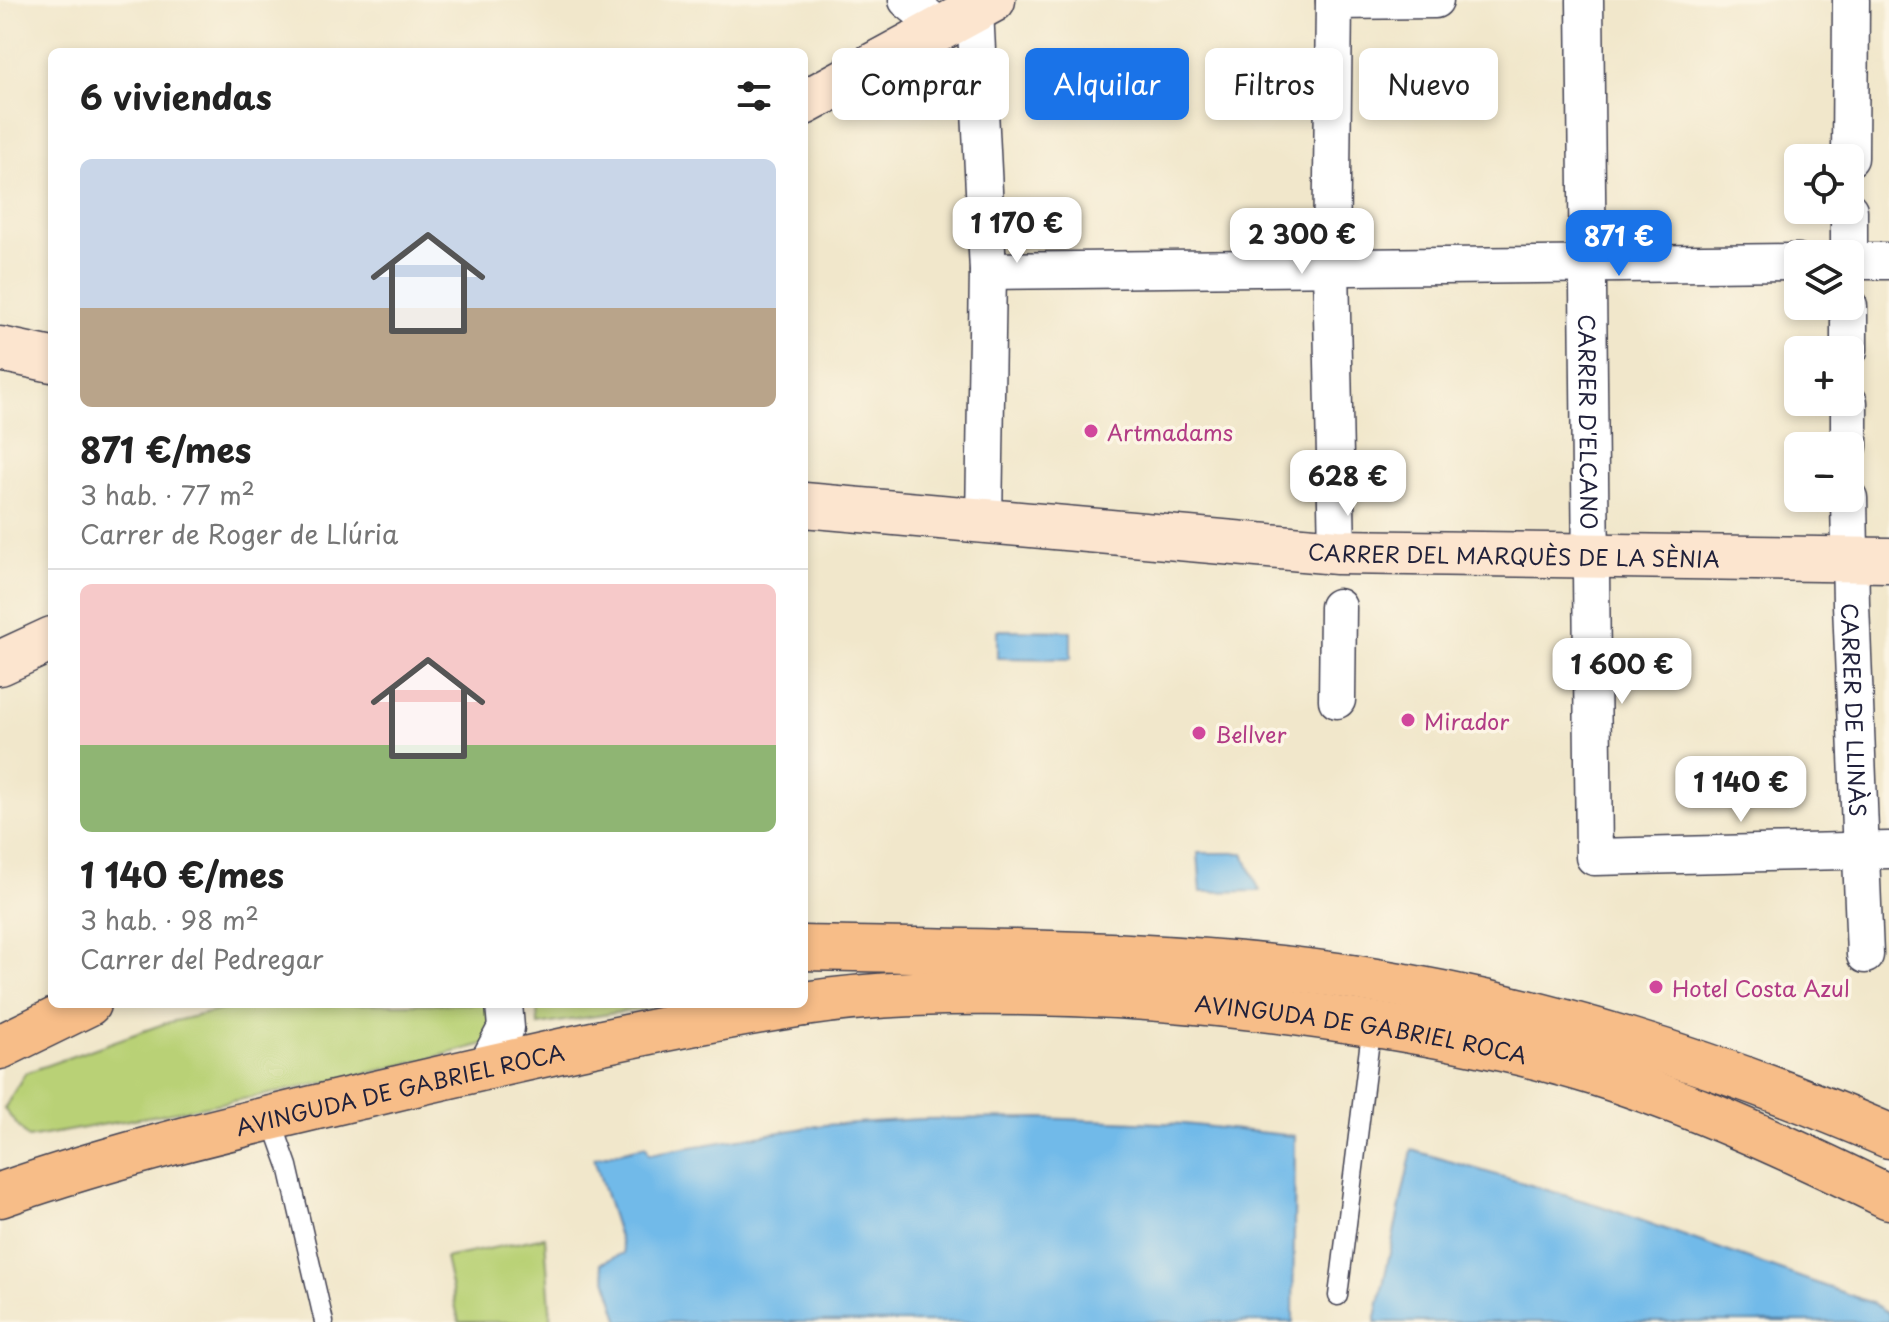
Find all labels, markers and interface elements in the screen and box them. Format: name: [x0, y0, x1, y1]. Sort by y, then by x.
chip: Comprar: [832, 48, 1009, 120]
chip: Alquilar: [1025, 48, 1189, 120]
chip: Filtros: [1205, 48, 1343, 120]
chip: Nuevo: [1359, 48, 1498, 120]
text: 6 viviendas: [80, 70, 272, 122]
icon: filters: [732, 74, 776, 118]
map controls: [1784, 144, 1864, 512]
button: locate: [1784, 144, 1864, 224]
pin: 1 170 €: [943, 197, 1091, 265]
text: 1 170 €: [971, 203, 1063, 242]
pin: 2 300 €: [1228, 208, 1376, 276]
pin: 871 €: [1563, 210, 1675, 278]
icon: home: [356, 211, 500, 355]
text: 2 300 €: [1248, 214, 1356, 253]
text: 871 €: [1584, 216, 1654, 255]
button: layers: [1784, 240, 1864, 320]
street label: CARRER D'ELCANO: [1572, 314, 1607, 530]
button: +: [1784, 336, 1864, 416]
place label: Artmadams: [1107, 415, 1233, 448]
marker: Artmadams: [1082, 422, 1100, 440]
text: 871 €/mes: [80, 423, 252, 475]
button: −: [1784, 432, 1864, 512]
pin: 628 €: [1292, 450, 1404, 518]
text: 628 €: [1308, 456, 1388, 495]
text: 3 hab. · 77 m²: [80, 475, 255, 514]
text: Carrer de Roger de Llúria: [80, 514, 398, 553]
street label: CARRER DEL MARQUÈS DE LA SÈNIA: [1307, 533, 1720, 574]
street label: CARRER DE LLINÀS: [1834, 602, 1876, 818]
icon: home: [356, 636, 500, 780]
pin: 1 600 €: [1548, 638, 1696, 706]
text: 1 600 €: [1570, 644, 1674, 683]
place label: Mirador: [1424, 704, 1509, 737]
marker: Mirador: [1399, 711, 1417, 729]
place label: Bellver: [1215, 717, 1287, 750]
marker: Bellver: [1190, 724, 1208, 742]
pin: 1 140 €: [1667, 756, 1815, 824]
text: 1 140 €: [1693, 762, 1789, 801]
text: 1 140 €/mes: [80, 848, 284, 900]
text: 3 hab. · 98 m²: [80, 900, 259, 939]
text: Carrer del Pedregar: [80, 939, 324, 978]
place label: Hotel Costa Azul: [1672, 971, 1850, 1004]
marker: Hotel Costa Azul: [1647, 978, 1665, 996]
street label: AVINGUDA DE GABRIEL ROCA: [1193, 985, 1531, 1071]
street label: AVINGUDA DE GABRIEL ROCA: [232, 1034, 567, 1142]

